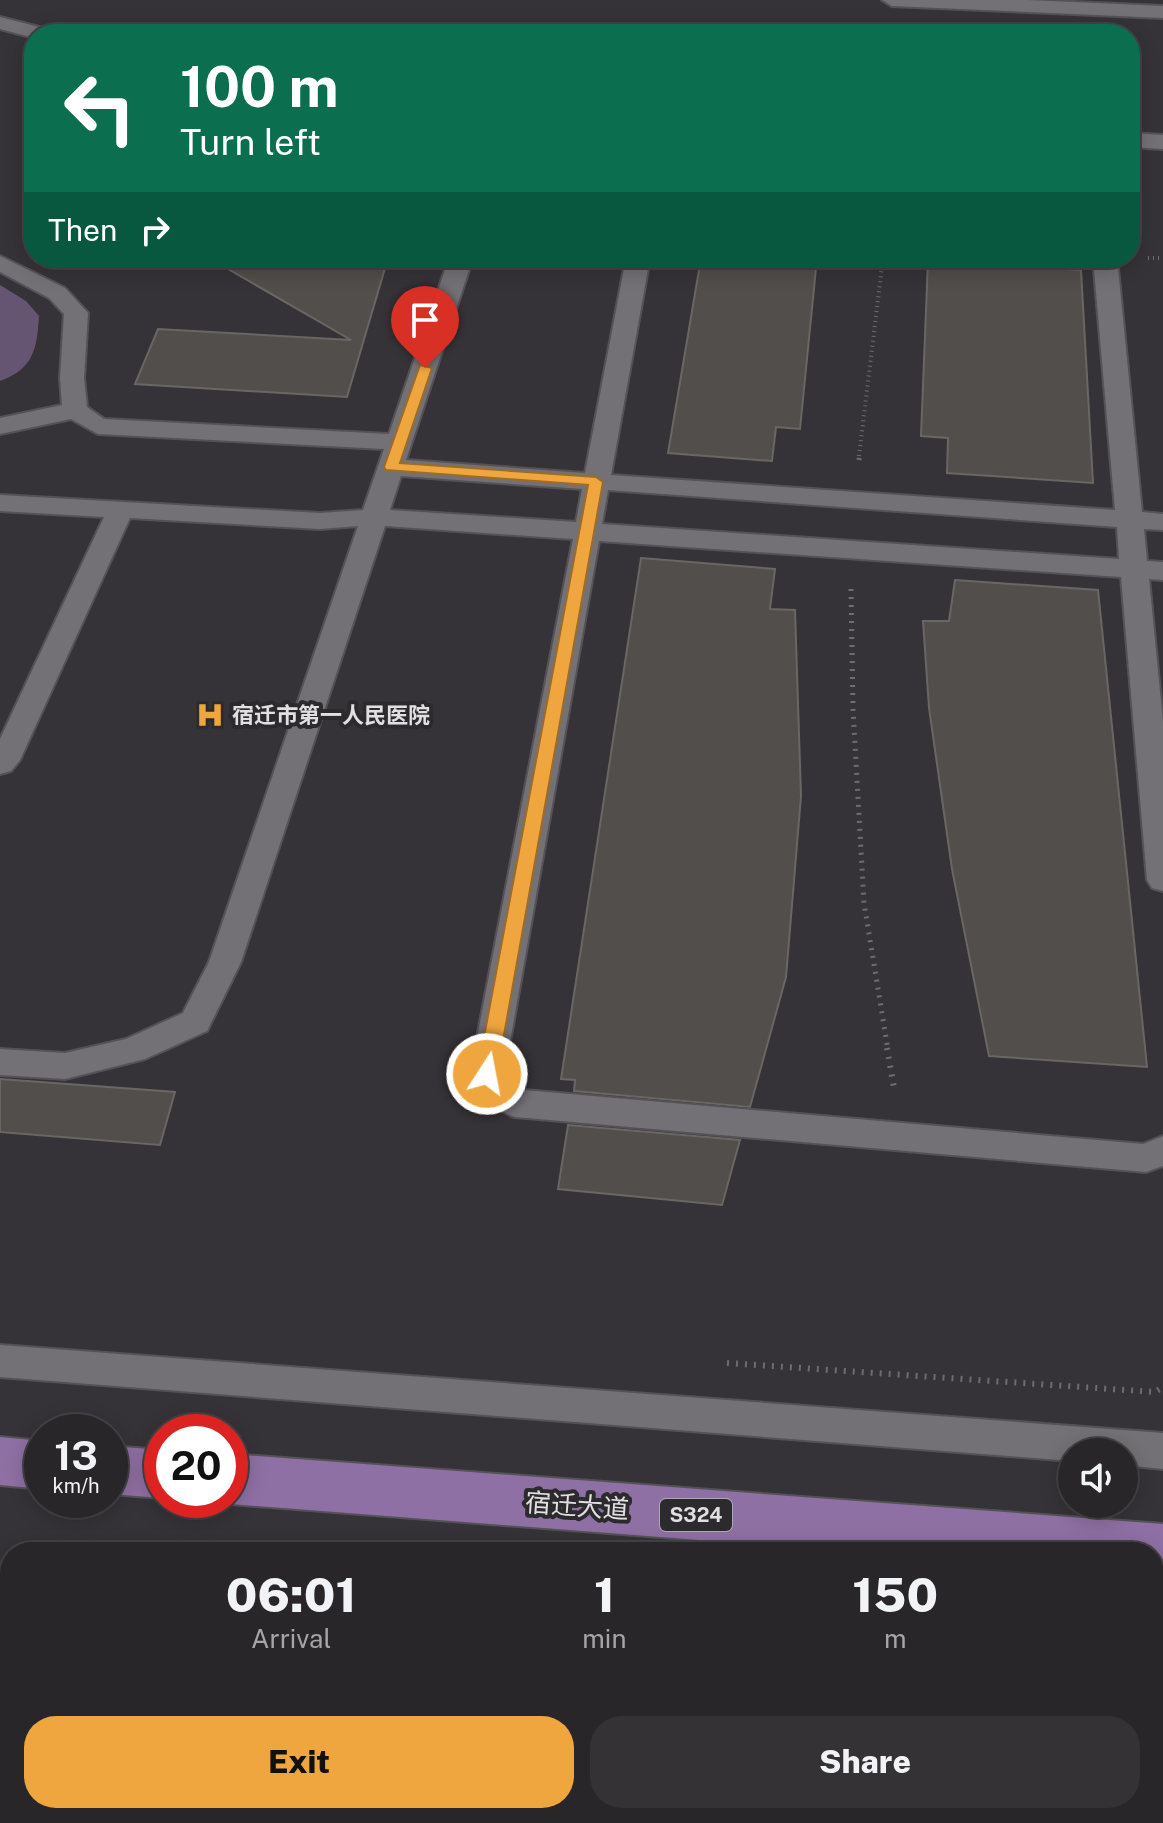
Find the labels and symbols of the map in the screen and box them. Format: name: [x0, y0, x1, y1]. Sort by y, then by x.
pin: [391, 286, 459, 368]
hospital icon: 宿迁市第一人民医院: [195, 700, 225, 730]
place label: 宿迁市第一人民医院: [232, 702, 430, 728]
position arrow: [445, 1032, 529, 1116]
speed limit sign: 20: [144, 1414, 248, 1518]
street label: 宿迁大道: [524, 1486, 630, 1525]
road number: S324: [660, 1499, 732, 1531]

